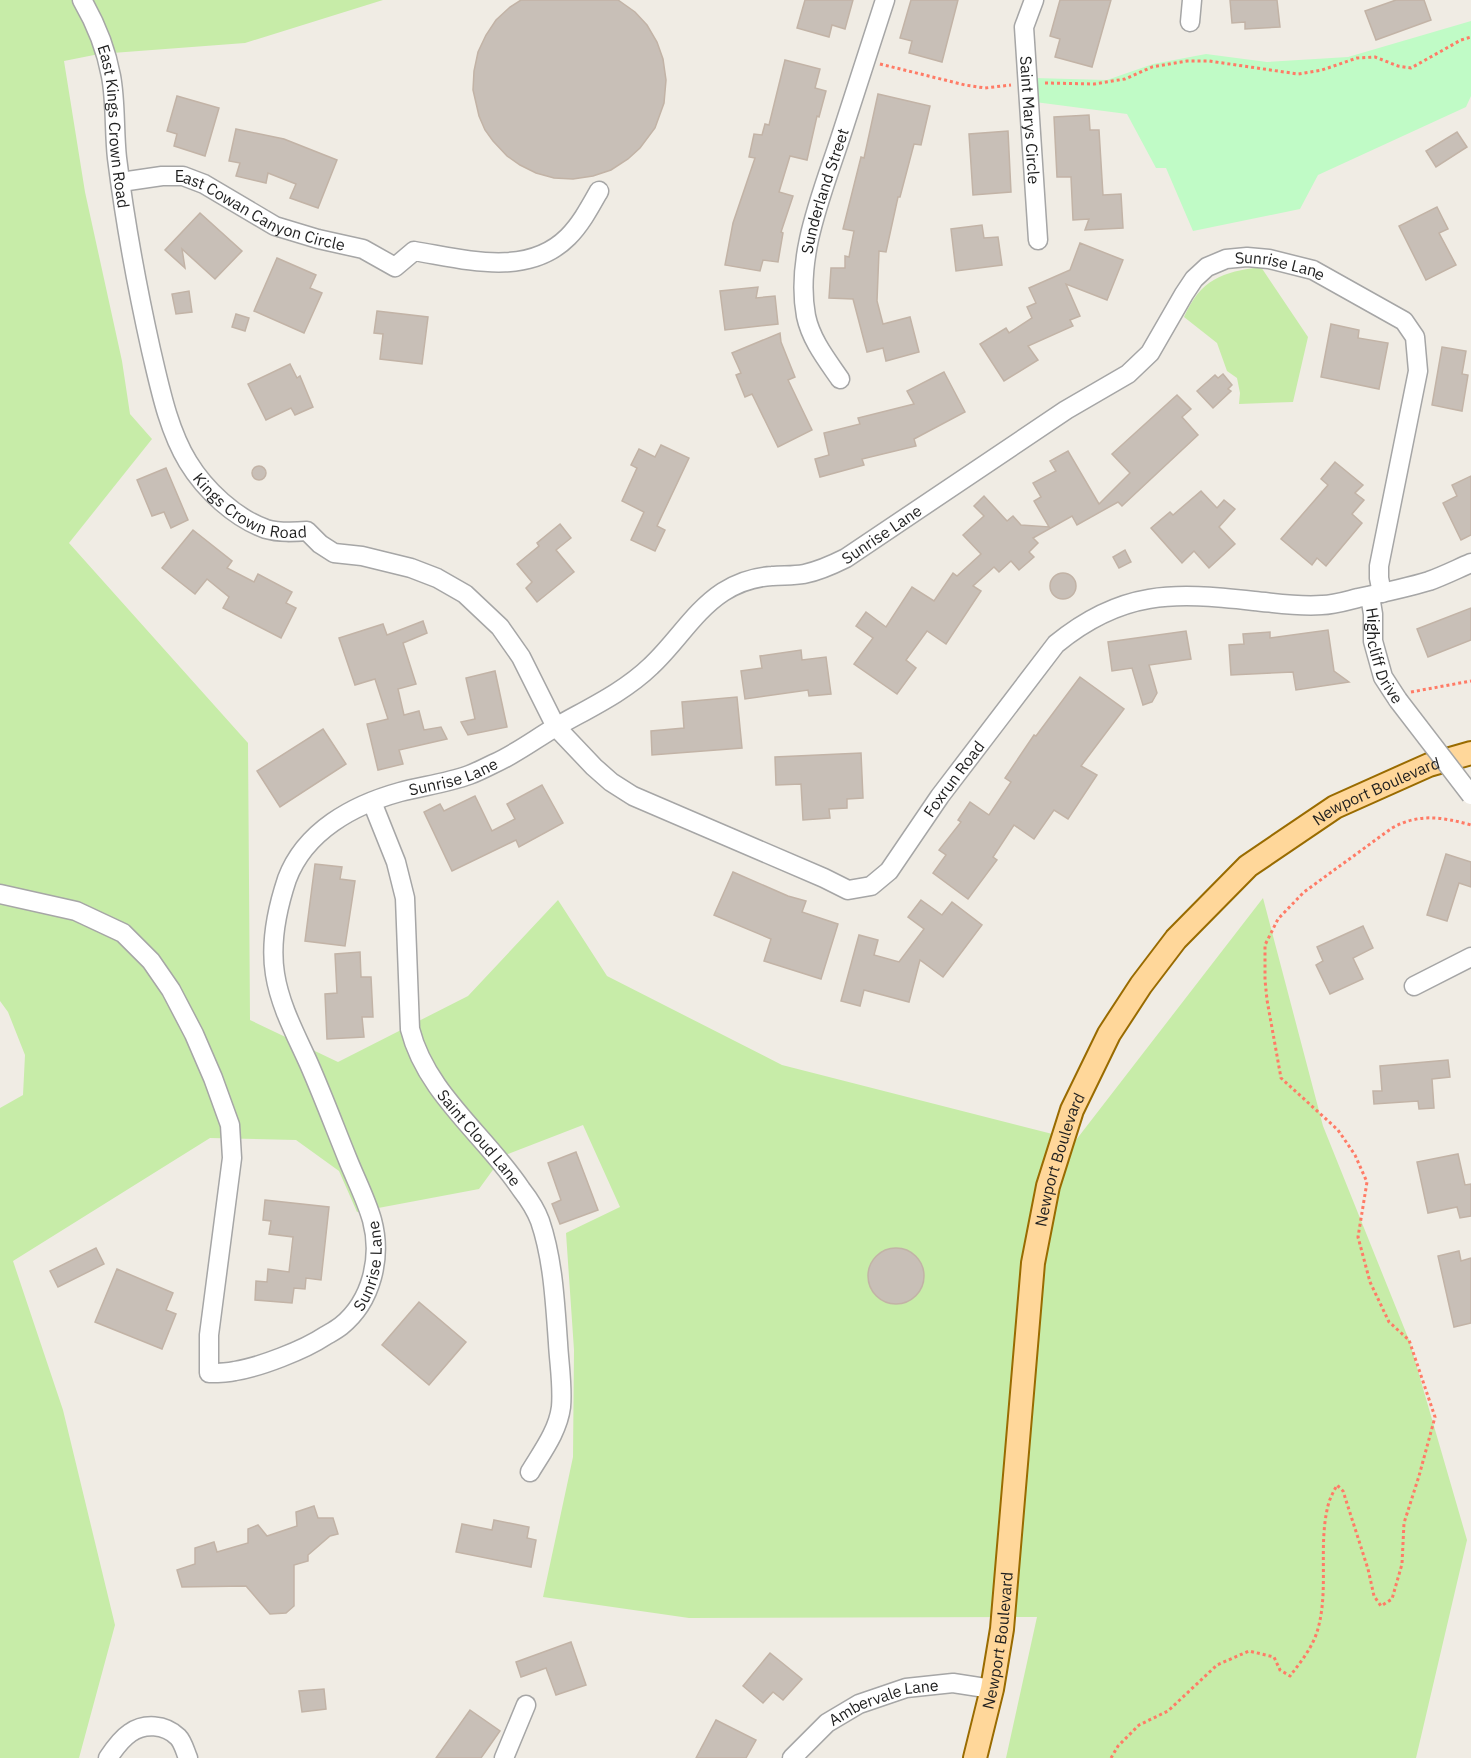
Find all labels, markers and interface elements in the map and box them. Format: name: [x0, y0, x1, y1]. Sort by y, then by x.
street label: East Kings Crown Road: [93, 42, 134, 209]
street label: Saint Marys Circle: [1016, 55, 1044, 185]
street label: Sunderland Street: [796, 126, 853, 255]
street label: East Cowan Canyon Circle: [175, 166, 347, 255]
street label: Sunrise Lane: [1234, 247, 1329, 285]
street label: Kings Crown Road: [189, 469, 307, 542]
street label: Sunrise Lane: [838, 500, 925, 568]
street label: Highcliff Drive: [1362, 606, 1408, 708]
street label: Foxrun Road: [919, 737, 989, 821]
street label: Newport Boulevard: [1308, 752, 1442, 829]
street label: Sunrise Lane: [407, 753, 501, 800]
street label: Saint Cloud Lane: [433, 1085, 526, 1190]
street label: Newport Boulevard: [1030, 1089, 1089, 1228]
street label: Sunrise Lane: [349, 1219, 386, 1315]
street label: Newport Boulevard: [977, 1571, 1017, 1711]
street label: Ambervale Lane: [825, 1675, 940, 1730]

